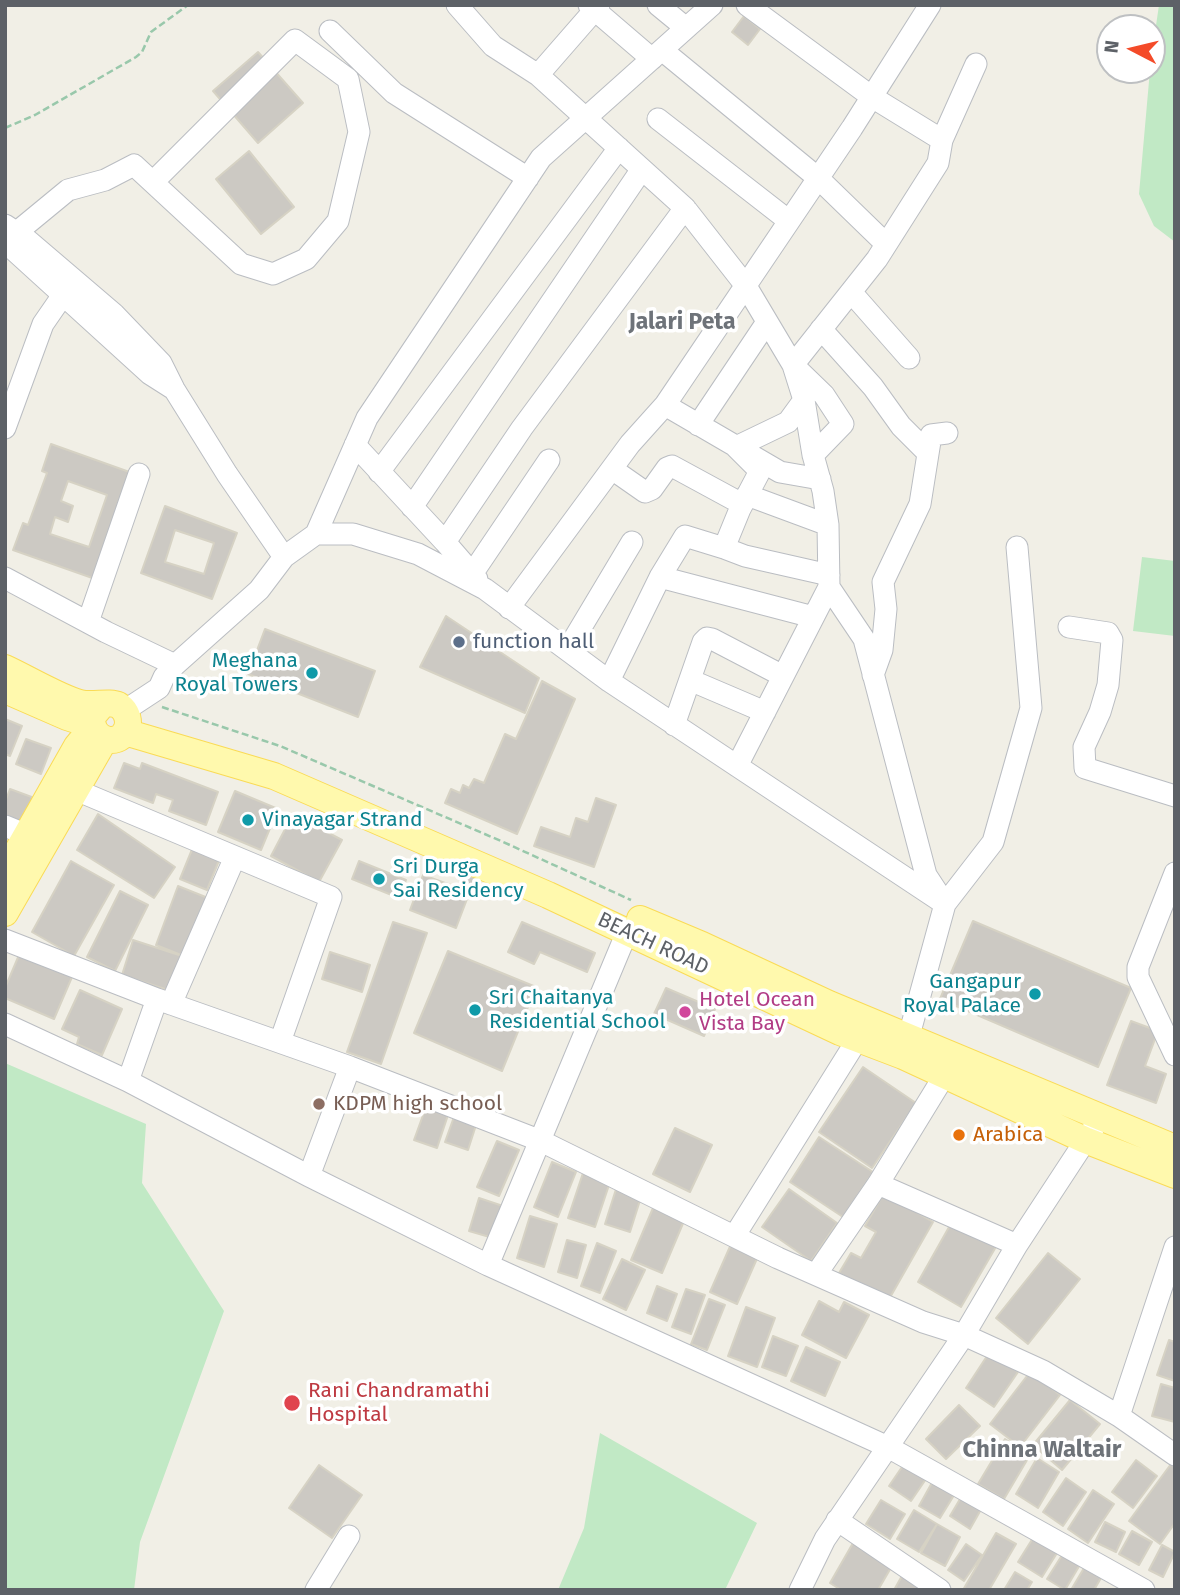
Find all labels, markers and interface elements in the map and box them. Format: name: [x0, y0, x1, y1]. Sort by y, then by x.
north arrow: [1096, 14, 1166, 84]
text: N: [1099, 39, 1124, 54]
district label: Jalari Peta: [628, 309, 736, 337]
place label: function hall: [473, 629, 594, 655]
marker: function hall: [451, 634, 467, 650]
place label: Meghana Royal Towers: [174, 648, 298, 698]
marker: Meghana Royal Towers: [304, 665, 320, 681]
place label: Vinayagar Strand: [262, 807, 423, 833]
marker: Vinayagar Strand: [240, 812, 256, 828]
place label: Sri Durga Sai Residency: [393, 854, 524, 904]
marker: Sri Durga Sai Residency: [371, 871, 387, 887]
street label: BEACH ROAD: [593, 907, 713, 981]
place label: Gangapur Royal Palace: [903, 969, 1021, 1019]
place label: Sri Chaitanya Residential School: [489, 985, 666, 1035]
marker: Gangapur Royal Palace: [1027, 986, 1043, 1002]
place label: Hotel Ocean Vista Bay: [699, 987, 815, 1037]
marker: Sri Chaitanya Residential School: [467, 1002, 483, 1018]
marker: Hotel Ocean Vista Bay: [677, 1004, 693, 1020]
place label: KDPM high school: [333, 1091, 502, 1117]
marker: KDPM high school: [311, 1096, 327, 1112]
place label: Arabica: [973, 1122, 1043, 1148]
marker: Arabica: [951, 1127, 967, 1143]
place label: Rani Chandramathi Hospital: [308, 1378, 490, 1428]
marker: Rani Chandramathi Hospital: [282, 1393, 302, 1413]
district label: Chinna Waltair: [963, 1436, 1121, 1464]

